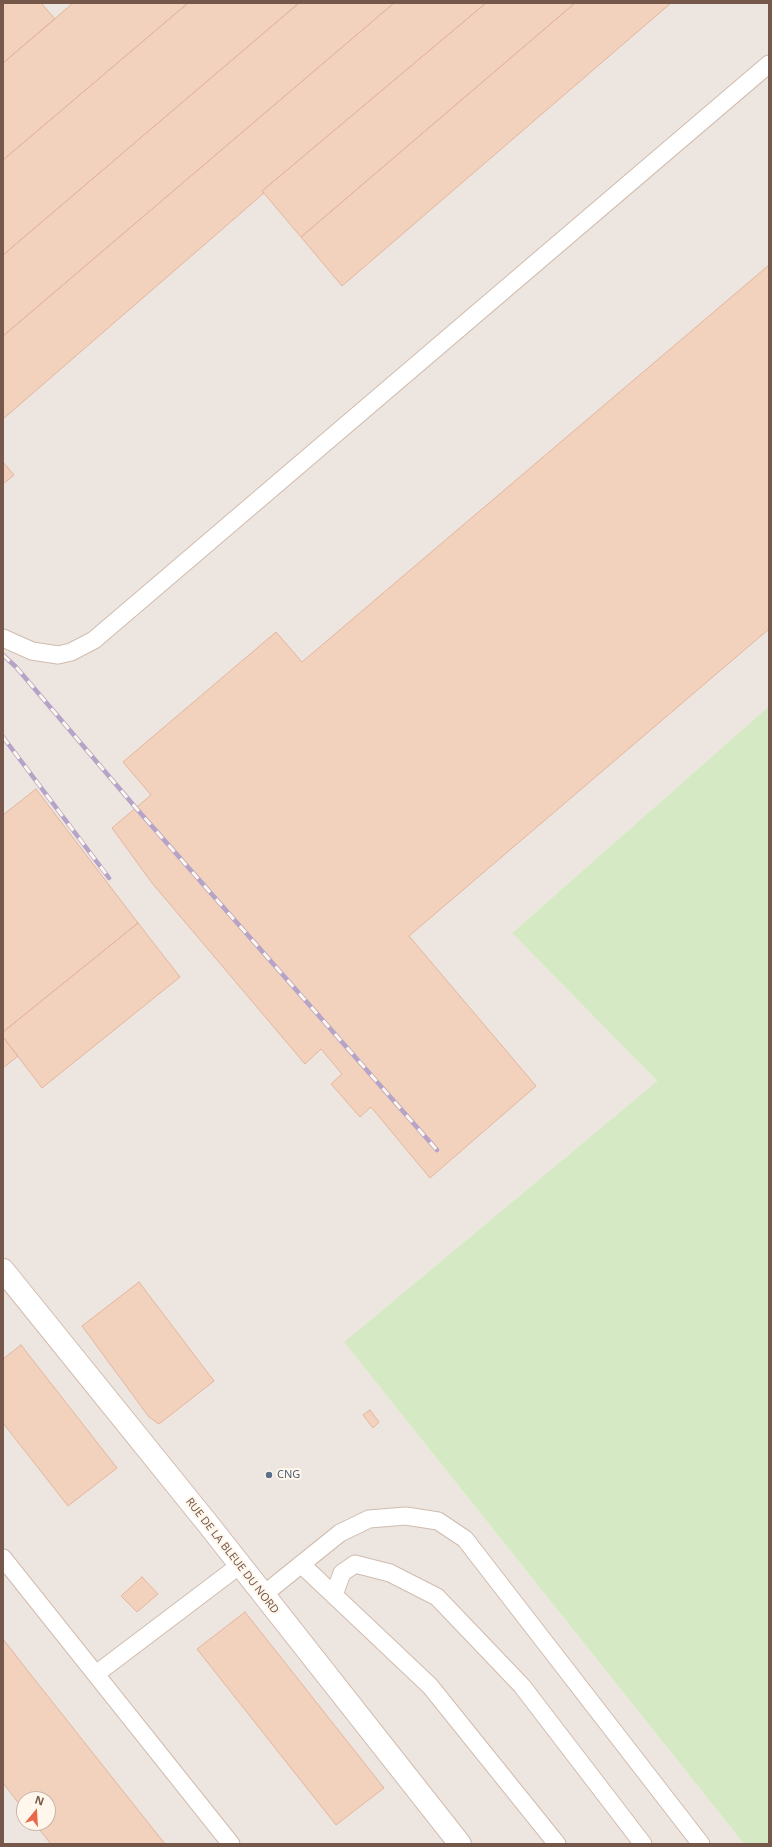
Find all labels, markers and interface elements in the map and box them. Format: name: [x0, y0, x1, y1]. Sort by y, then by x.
place label: CNG: [277, 1468, 300, 1482]
marker: CNG: [264, 1470, 274, 1480]
street label: RUE DE LA BLEUE DU NORD: [183, 1495, 281, 1617]
north arrow: [16, 1791, 56, 1831]
text: N: [33, 1792, 46, 1809]

